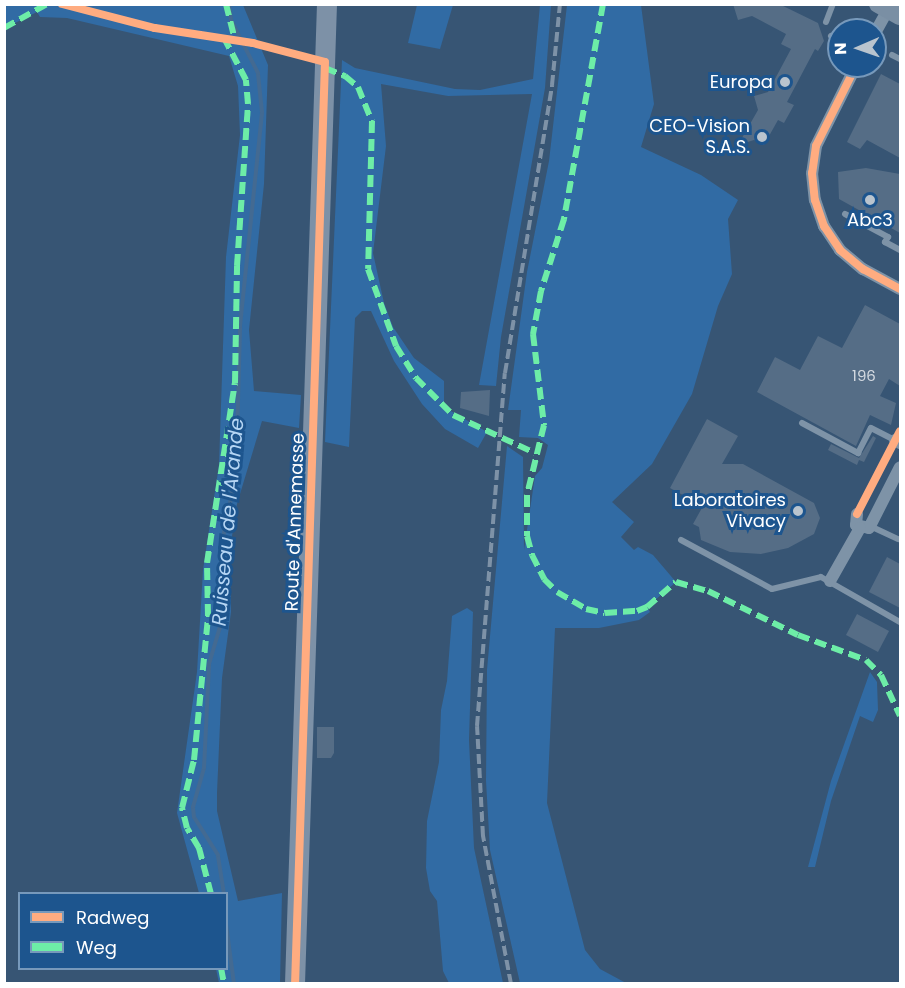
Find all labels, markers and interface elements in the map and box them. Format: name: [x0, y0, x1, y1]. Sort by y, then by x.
north arrow: [827, 18, 887, 78]
text: N: [829, 42, 852, 55]
place label: Europa: [710, 71, 773, 93]
marker: Europa: [778, 75, 792, 89]
place label: CEO-Vision S.A.S.: [649, 116, 750, 158]
marker: CEO-Vision S.A.S.: [755, 130, 769, 144]
marker: Abc3: [863, 193, 877, 207]
place label: Abc3: [847, 209, 893, 231]
house number: 196: [852, 367, 876, 385]
water label: Ruisseau de l'Arande: [207, 417, 249, 627]
street label: Route d'Annemasse: [281, 432, 309, 612]
place label: Laboratoires Vivacy: [674, 490, 786, 532]
marker: Laboratoires Vivacy: [791, 504, 805, 518]
legend: [18, 892, 228, 970]
text: Radweg: [76, 905, 149, 930]
text: Weg: [76, 935, 117, 960]

